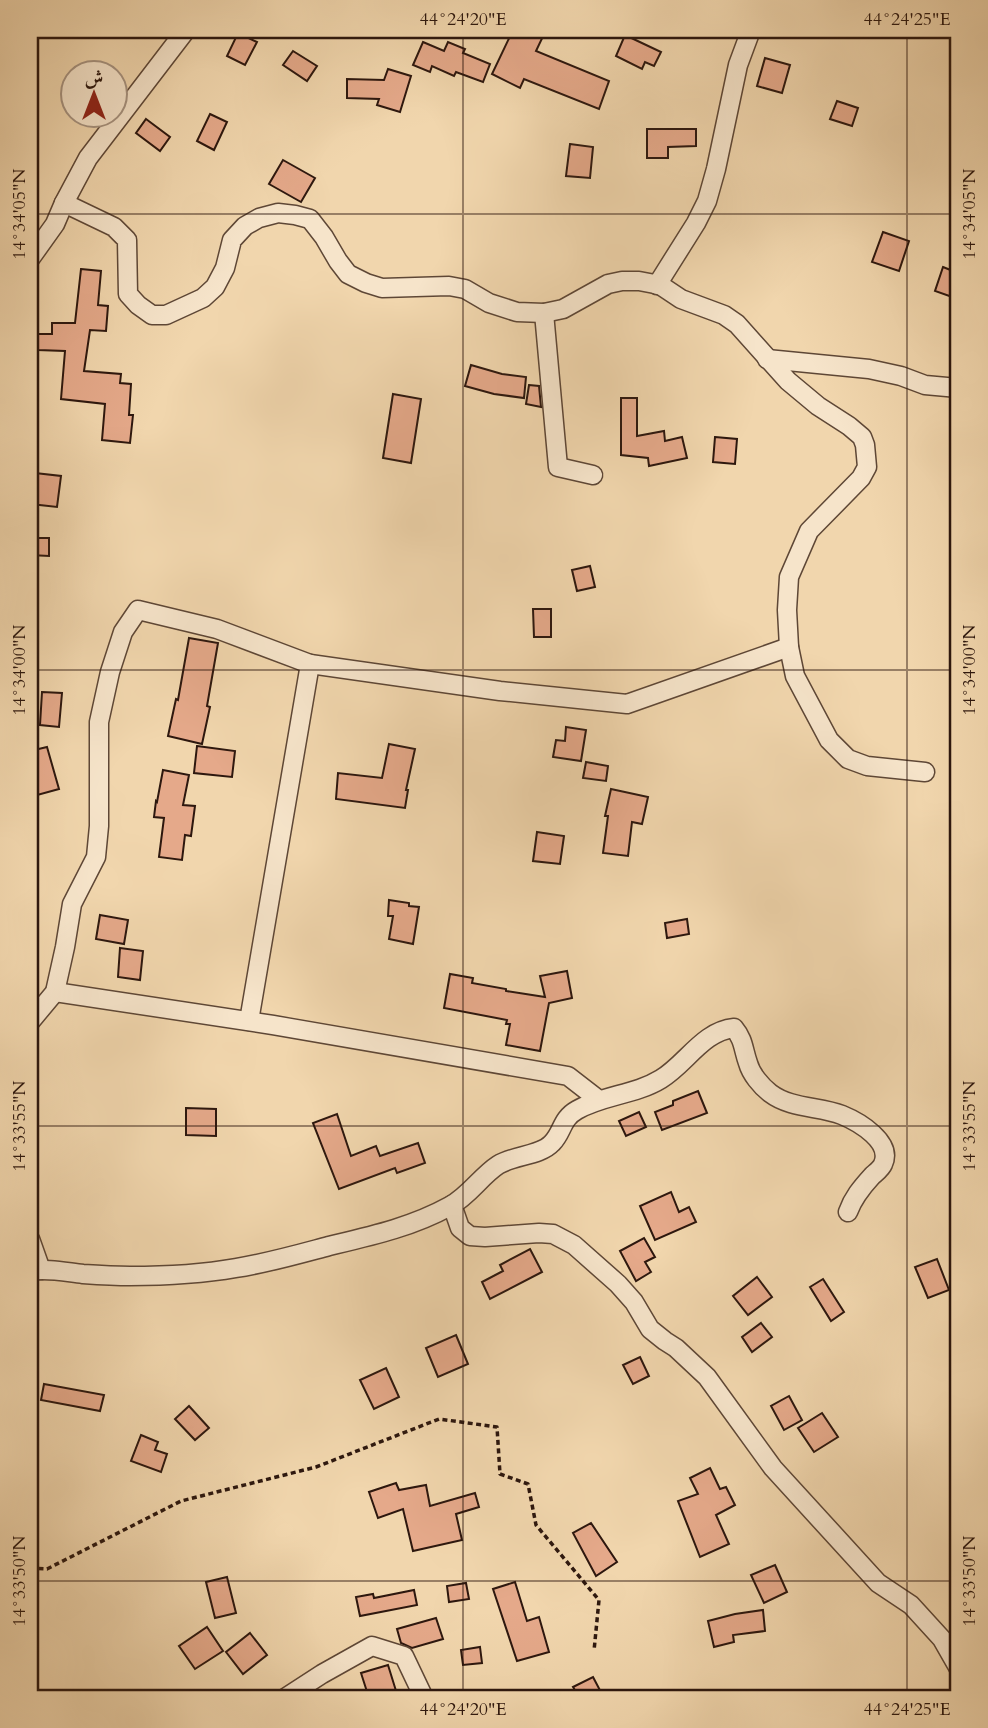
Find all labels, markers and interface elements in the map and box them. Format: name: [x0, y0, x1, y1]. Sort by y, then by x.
text: 44°24'20"E: [419, 7, 507, 32]
text: 44°24'25"E: [863, 7, 951, 32]
north arrow: [60, 60, 130, 130]
text: ش: [85, 65, 103, 91]
text: 14°34'05"N: [7, 168, 32, 260]
text: 14°34'05"N: [957, 168, 982, 260]
text: 14°34'00"N: [7, 624, 32, 716]
text: 14°34'00"N: [957, 624, 982, 716]
text: 14°33'55"N: [7, 1080, 32, 1172]
text: 14°33'55"N: [957, 1080, 982, 1172]
text: 14°33'50"N: [7, 1535, 32, 1627]
text: 14°33'50"N: [957, 1535, 982, 1627]
text: 44°24'20"E: [419, 1697, 507, 1722]
text: 44°24'25"E: [863, 1697, 951, 1722]

